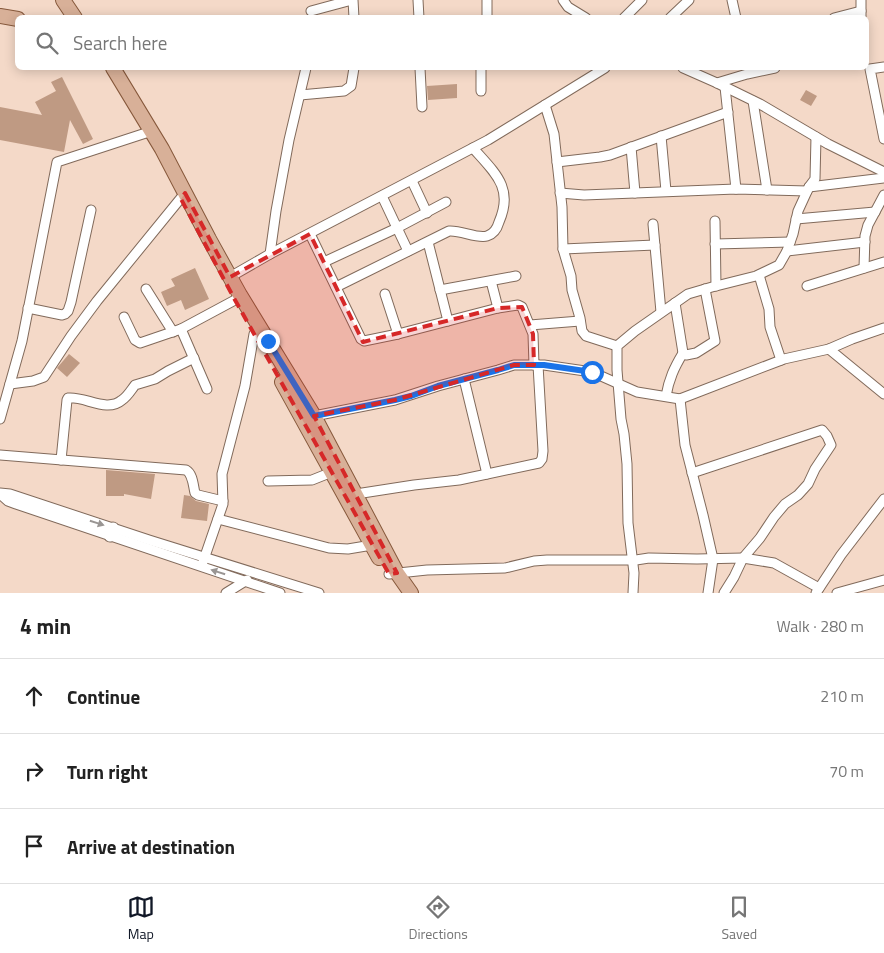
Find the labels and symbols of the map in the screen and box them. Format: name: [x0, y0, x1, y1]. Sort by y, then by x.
route end: [257, 330, 280, 353]
route start: [581, 361, 604, 384]
one-way arrow: [89, 520, 104, 527]
one-way arrow: [210, 568, 225, 575]

